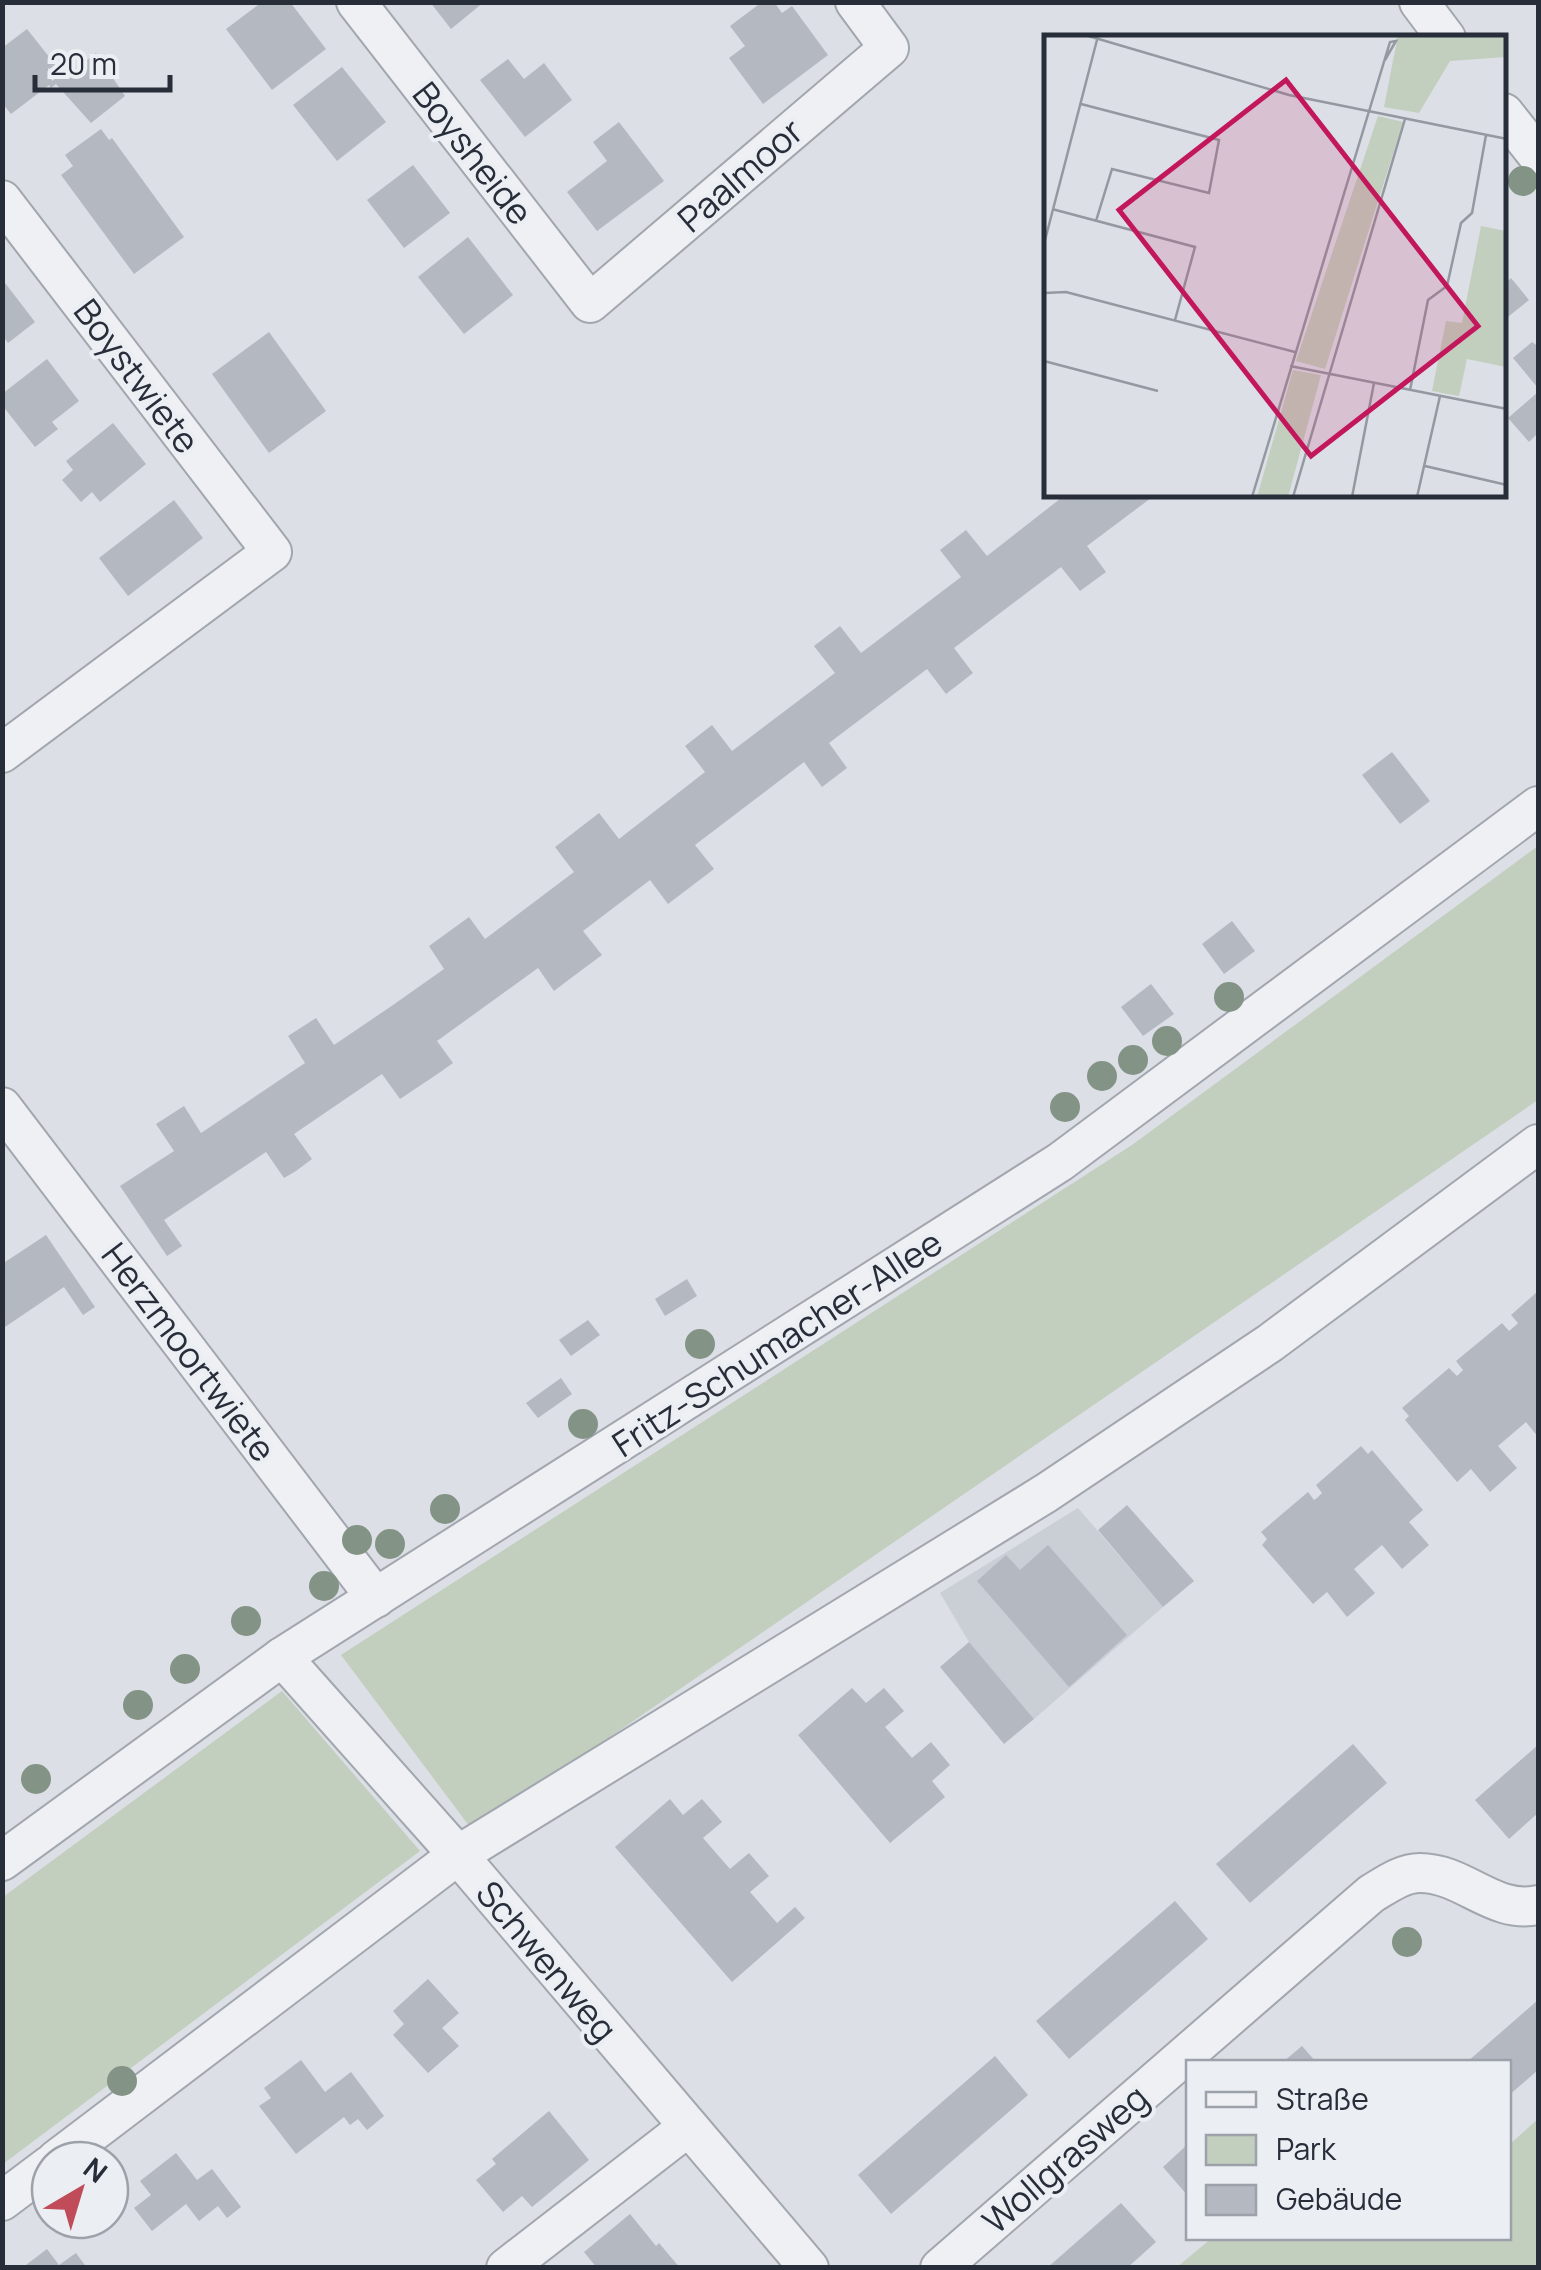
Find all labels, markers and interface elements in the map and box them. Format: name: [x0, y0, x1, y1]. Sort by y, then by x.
scale bar: [35, 30, 170, 92]
inset map: [1044, 35, 1506, 498]
text: 20 m: [50, 43, 117, 84]
street label: Boysheide: [402, 72, 544, 234]
street label: Paalmoor: [667, 107, 813, 243]
street label: Boystwiete: [63, 289, 211, 463]
street label: Fritz-Schumacher-Allee: [603, 1218, 951, 1468]
street label: Herzmoortwiete: [91, 1233, 287, 1471]
street label: Schwenweg: [466, 1871, 628, 2051]
legend: [1186, 2060, 1511, 2240]
street label: Wollgrasweg: [972, 2074, 1158, 2244]
text: Straße: [1276, 2078, 1369, 2119]
text: Park: [1276, 2128, 1337, 2169]
north arrow: [30, 2140, 130, 2240]
text: N: [76, 2148, 116, 2191]
text: Gebäude: [1276, 2178, 1402, 2219]

